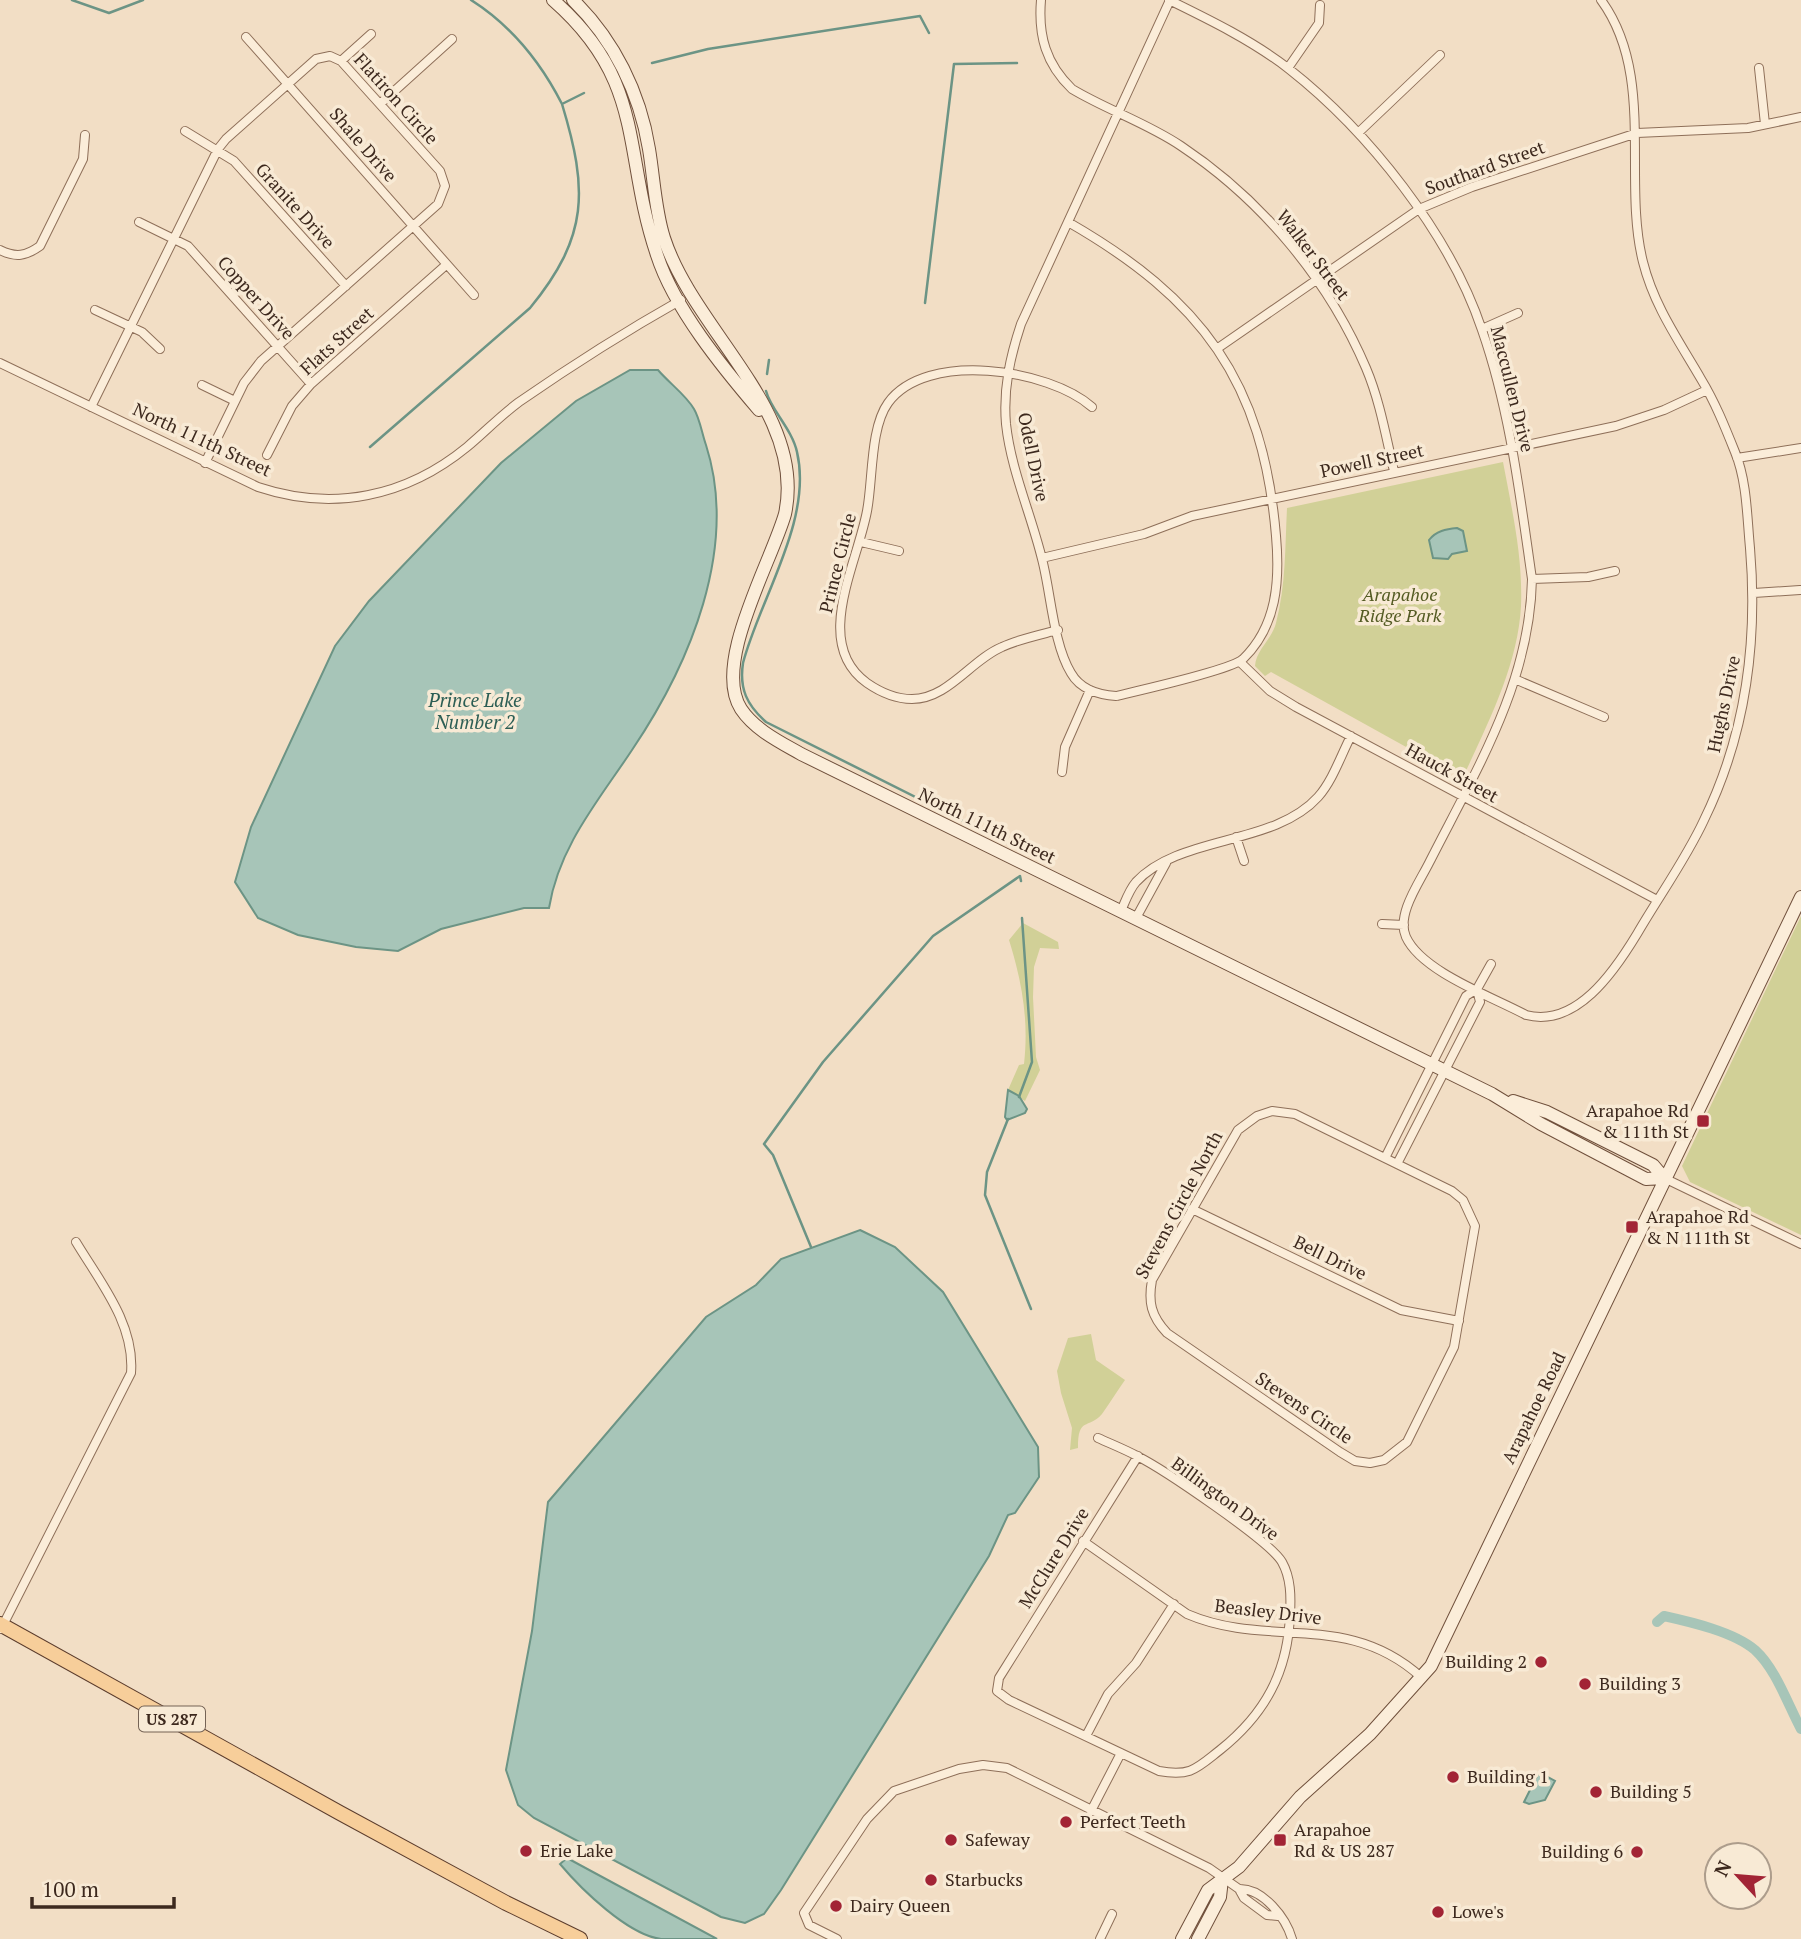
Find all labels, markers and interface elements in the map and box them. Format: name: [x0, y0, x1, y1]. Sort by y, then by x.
street label: Flatiron Circle: [349, 48, 444, 149]
street label: Shale Drive: [325, 102, 403, 187]
street label: Southard Street: [1422, 134, 1548, 200]
street label: Granite Drive: [251, 157, 341, 253]
street label: Walker Street: [1272, 204, 1356, 305]
street label: Copper Drive: [213, 250, 301, 344]
street label: Flats Street: [294, 301, 378, 380]
street label: Maccullen Drive: [1486, 323, 1540, 454]
street label: North 111th Street: [129, 397, 276, 482]
street label: Odell Drive: [1013, 410, 1055, 504]
street label: Powell Street: [1318, 437, 1426, 483]
street label: Prince Circle: [813, 510, 861, 615]
park label: Arapahoe Ridge Park: [1358, 582, 1442, 627]
street label: Hughs Drive: [1701, 653, 1745, 754]
water label: Prince Lake Number 2: [427, 687, 522, 734]
street label: Hauck Street: [1402, 737, 1503, 808]
street label: North 111th Street: [915, 781, 1060, 869]
place label: Arapahoe Rd & 111th St: [1586, 1098, 1689, 1143]
marker: Arapahoe Rd & 111th St: [1695, 1113, 1711, 1129]
street label: Stevens Circle North: [1129, 1126, 1227, 1283]
place label: Arapahoe Rd & N 111th St: [1646, 1204, 1751, 1249]
marker: Arapahoe Rd & N 111th St: [1624, 1219, 1640, 1235]
street label: Bell Drive: [1290, 1229, 1371, 1285]
street label: Arapahoe Road: [1496, 1348, 1571, 1468]
street label: Stevens Circle: [1251, 1366, 1358, 1449]
street label: Billington Drive: [1167, 1451, 1284, 1545]
street label: McClure Drive: [1013, 1503, 1094, 1612]
street label: Beasley Drive: [1213, 1593, 1323, 1629]
place label: Building 2: [1445, 1649, 1527, 1673]
marker: Building 2: [1533, 1654, 1549, 1670]
place label: Building 3: [1599, 1671, 1681, 1695]
marker: Building 3: [1577, 1676, 1593, 1692]
road number: US 287: [139, 1707, 205, 1732]
place label: Building 1: [1467, 1764, 1549, 1788]
marker: Building 1: [1445, 1769, 1461, 1785]
place label: Building 5: [1610, 1779, 1692, 1803]
marker: Building 5: [1588, 1784, 1604, 1800]
place label: Perfect Teeth: [1080, 1809, 1186, 1833]
marker: Perfect Teeth: [1058, 1814, 1074, 1830]
place label: Arapahoe Rd & US 287: [1294, 1817, 1395, 1862]
place label: Safeway: [965, 1827, 1031, 1851]
marker: Safeway: [943, 1832, 959, 1848]
marker: Arapahoe Rd & US 287: [1272, 1832, 1288, 1848]
place label: Erie Lake: [540, 1838, 613, 1862]
place label: Building 6: [1541, 1839, 1623, 1863]
north arrow: [1703, 1841, 1773, 1911]
marker: Erie Lake: [518, 1843, 534, 1859]
marker: Building 6: [1629, 1844, 1645, 1860]
text: N: [1708, 1856, 1737, 1880]
scale bar: [32, 1866, 173, 1910]
place label: Starbucks: [945, 1867, 1023, 1891]
marker: Starbucks: [923, 1872, 939, 1888]
text: 100 m: [42, 1875, 99, 1903]
place label: Dairy Queen: [850, 1893, 951, 1917]
marker: Dairy Queen: [828, 1898, 844, 1914]
place label: Lowe's: [1452, 1899, 1504, 1923]
marker: Lowe's: [1430, 1904, 1446, 1920]

